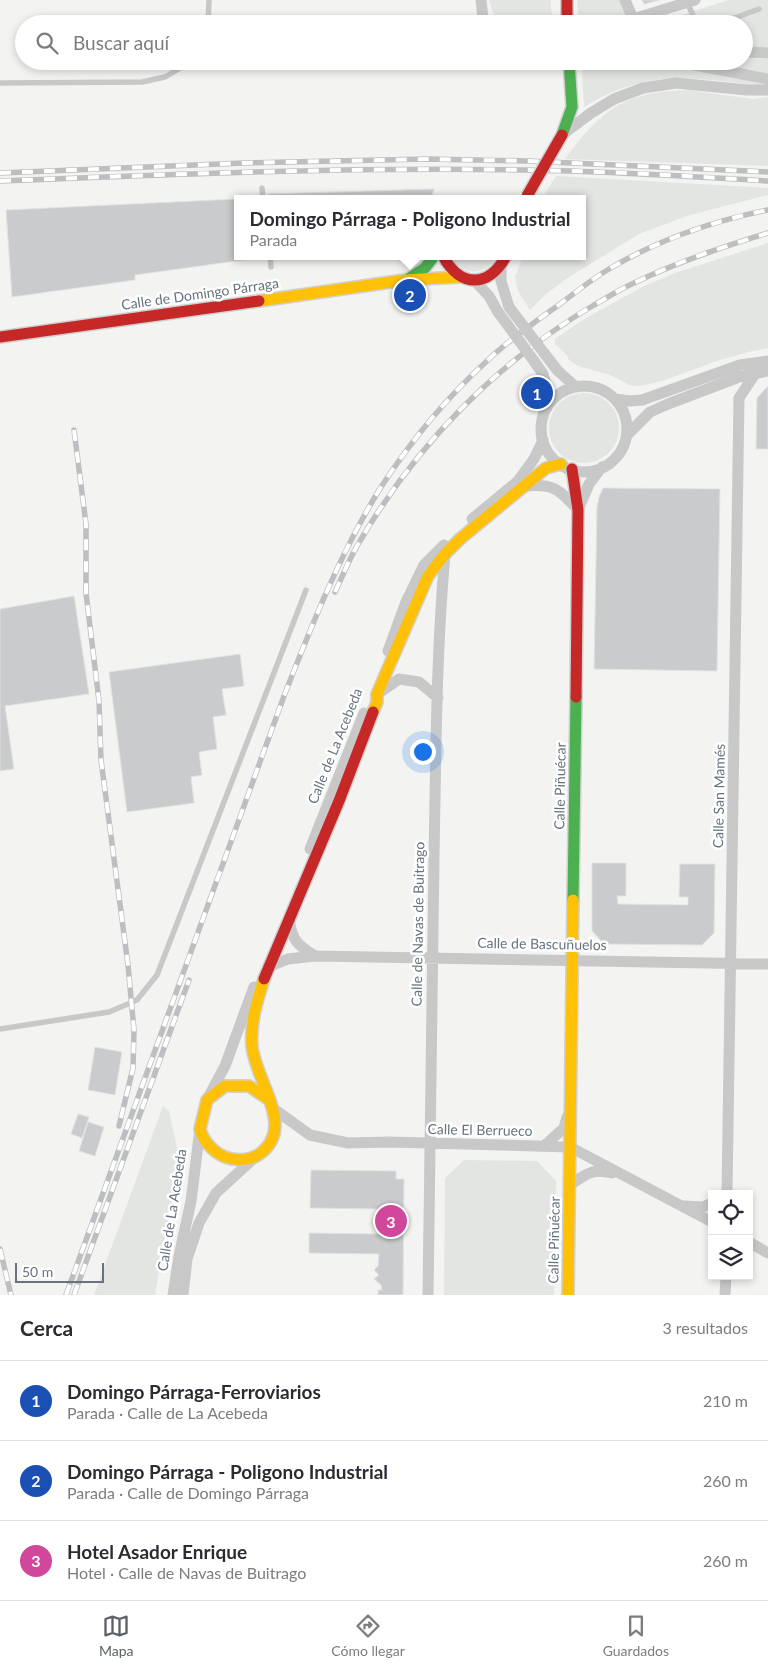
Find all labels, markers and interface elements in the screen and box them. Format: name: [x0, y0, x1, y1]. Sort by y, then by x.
search box: [15, 15, 753, 70]
icon: search: [33, 29, 61, 57]
text: Buscar aquí: [73, 31, 169, 54]
popup: [234, 195, 586, 260]
text: Domingo Párraga - Poligono Industrial: [249, 207, 571, 230]
text: Parada: [249, 230, 297, 249]
street label: Calle de Domingo Párraga: [120, 274, 280, 313]
pin: 2: [394, 276, 426, 314]
pin: 1: [521, 374, 553, 412]
street label: Calle de La Acebeda: [304, 685, 366, 806]
your location: [410, 739, 436, 765]
street label: Calle Piñuécar: [550, 742, 569, 830]
street label: Calle San Mamés: [709, 744, 728, 848]
street label: Calle de Navas de Buitrago: [408, 841, 427, 1006]
street label: Calle de Bascuñuelos: [477, 934, 607, 953]
street label: Calle El Berrueco: [427, 1120, 533, 1139]
street label: Calle de La Acebeda: [153, 1148, 190, 1272]
map controls: [708, 1190, 753, 1280]
button: locate: [708, 1190, 753, 1235]
street label: Calle Piñuécar: [544, 1196, 563, 1284]
pin: 3: [375, 1202, 407, 1240]
button: layers: [708, 1235, 753, 1280]
scale bar: [15, 1260, 104, 1283]
text: 50 m: [22, 1263, 53, 1280]
text: Cerca: [20, 1315, 73, 1340]
text: 3 resultados: [662, 1318, 748, 1337]
text: Domingo Párraga-Ferroviarios: [67, 1380, 321, 1403]
text: 1: [31, 1391, 41, 1410]
text: 210 m: [703, 1391, 748, 1410]
text: Parada · Calle de La Acebeda: [67, 1403, 268, 1422]
text: Domingo Párraga - Poligono Industrial: [67, 1460, 388, 1483]
text: 2: [31, 1471, 41, 1490]
text: 260 m: [703, 1471, 748, 1490]
text: Parada · Calle de Domingo Párraga: [67, 1483, 309, 1502]
text: Hotel Asador Enrique: [67, 1540, 247, 1563]
text: 3: [31, 1551, 41, 1570]
text: 260 m: [703, 1551, 748, 1570]
text: Hotel · Calle de Navas de Buitrago: [67, 1563, 306, 1582]
tab: Mapa: [99, 1612, 133, 1659]
tab: Cómo llegar: [331, 1612, 405, 1659]
tab: Guardados: [603, 1612, 669, 1659]

